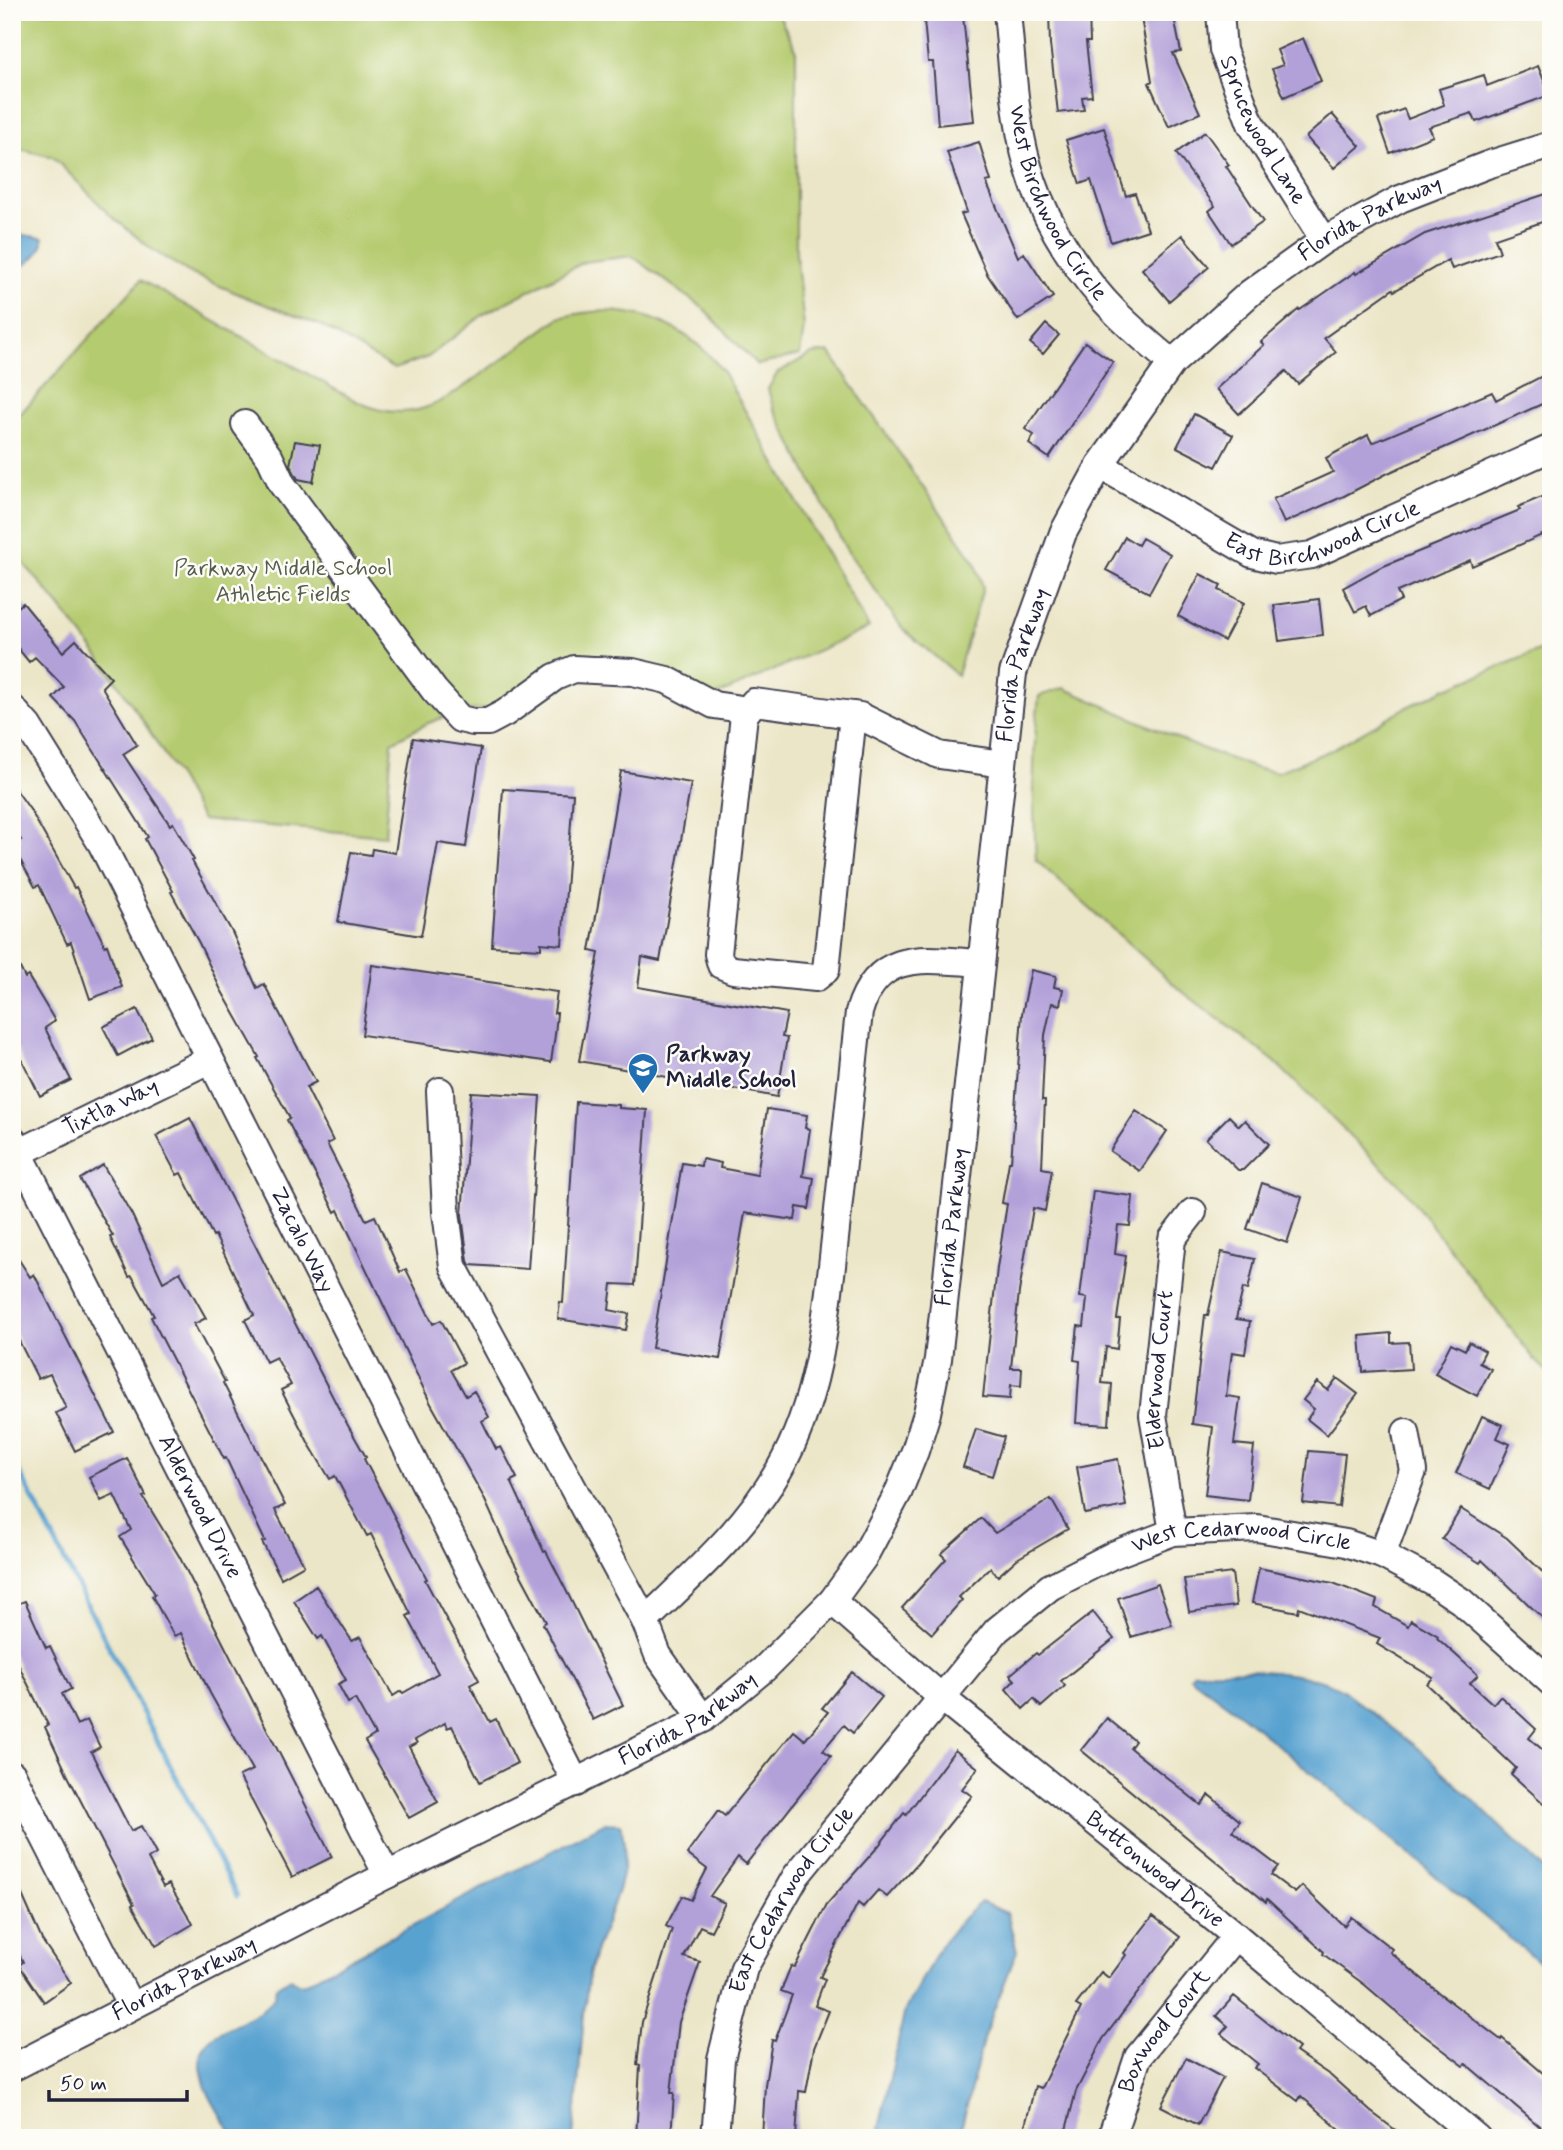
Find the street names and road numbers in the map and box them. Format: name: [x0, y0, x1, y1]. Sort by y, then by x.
street label: Sprucewood Lane: [1212, 52, 1313, 211]
street label: West Birchwood Circle: [1001, 103, 1114, 308]
street label: Florida Parkway: [1292, 169, 1446, 269]
street label: East Birchwood Circle: [1218, 494, 1425, 576]
street label: Florida Parkway: [991, 584, 1057, 744]
street label: Tixtla Way: [58, 1072, 164, 1144]
street label: Florida Parkway: [929, 1147, 976, 1308]
street label: Zacalo Way: [262, 1182, 341, 1298]
street label: Elderwood Court: [1138, 1289, 1181, 1451]
street label: Alderwood Drive: [150, 1430, 249, 1584]
street label: West Cedarwood Circle: [1127, 1513, 1356, 1561]
street label: Florida Parkway: [613, 1665, 764, 1773]
street label: East Cedarwood Circle: [723, 1800, 862, 1996]
street label: Buttonwood Drive: [1079, 1805, 1230, 1935]
street label: Florida Parkway: [107, 1930, 262, 2029]
street label: Boxwood Court: [1112, 1963, 1218, 2097]

